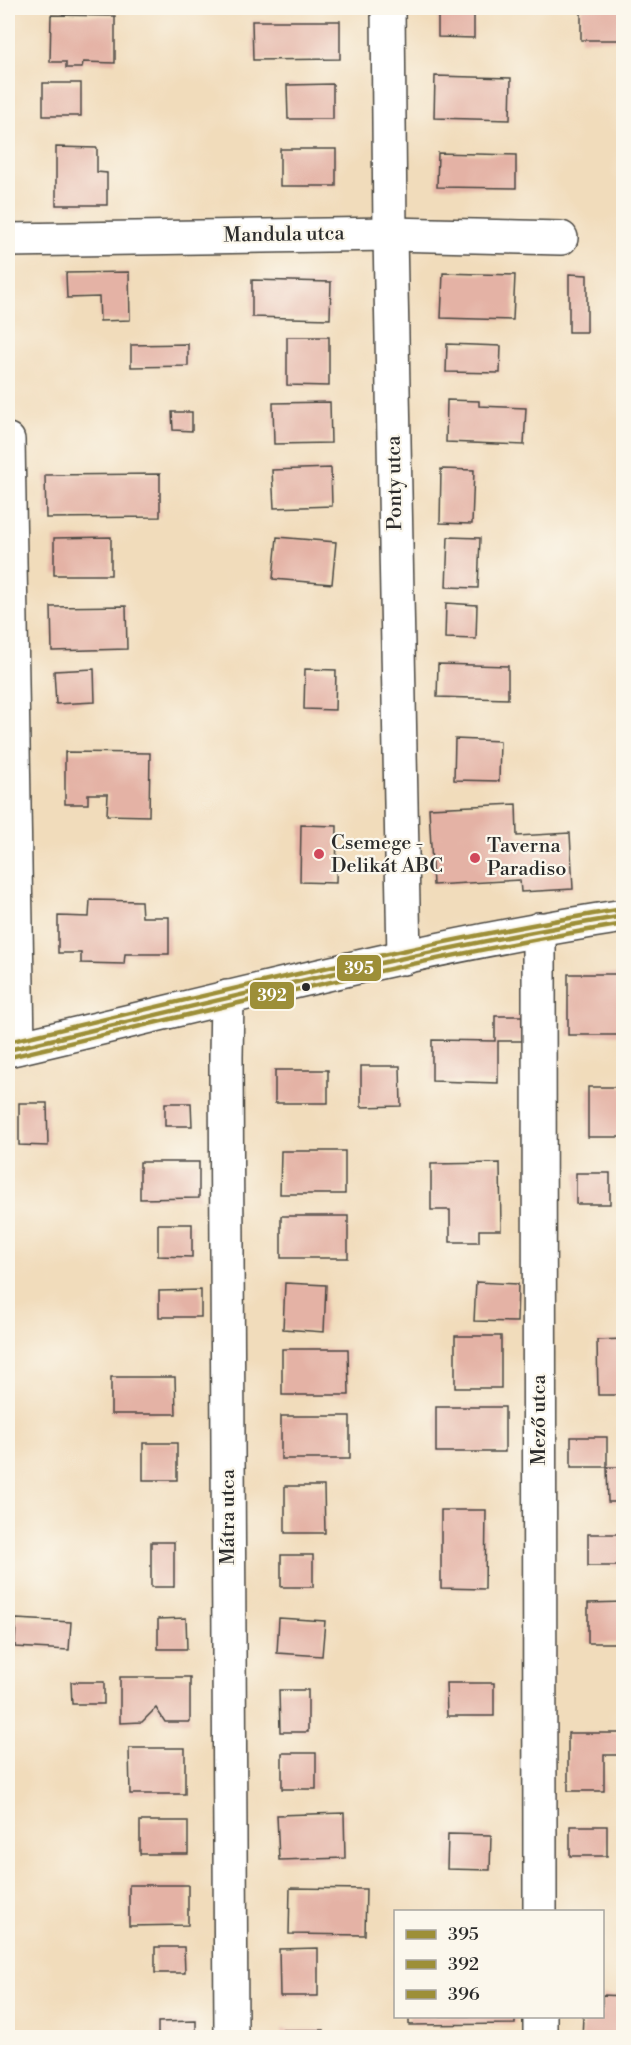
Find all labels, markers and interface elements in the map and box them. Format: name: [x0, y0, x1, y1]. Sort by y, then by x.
street label: Mandula utca: [223, 221, 346, 249]
street label: Ponty utca: [382, 434, 408, 531]
place label: Csemege - Delikát ABC: [331, 831, 443, 879]
place label: Taverna Paradiso: [487, 834, 566, 882]
marker: Csemege - Delikát ABC: [312, 847, 326, 861]
marker: Taverna Paradiso: [468, 851, 482, 865]
line badge: 395: [336, 954, 382, 982]
text: 395: [344, 959, 374, 979]
line badge: 392: [249, 981, 295, 1010]
unlabelled marker: [300, 981, 312, 993]
text: 392: [257, 986, 287, 1006]
street label: Mező utca: [527, 1374, 552, 1466]
street label: Mátra utca: [216, 1468, 241, 1565]
legend: [394, 1910, 604, 2018]
text: 395: [448, 1923, 479, 1946]
text: 392: [448, 1953, 479, 1976]
text: 396: [448, 1983, 480, 2006]

